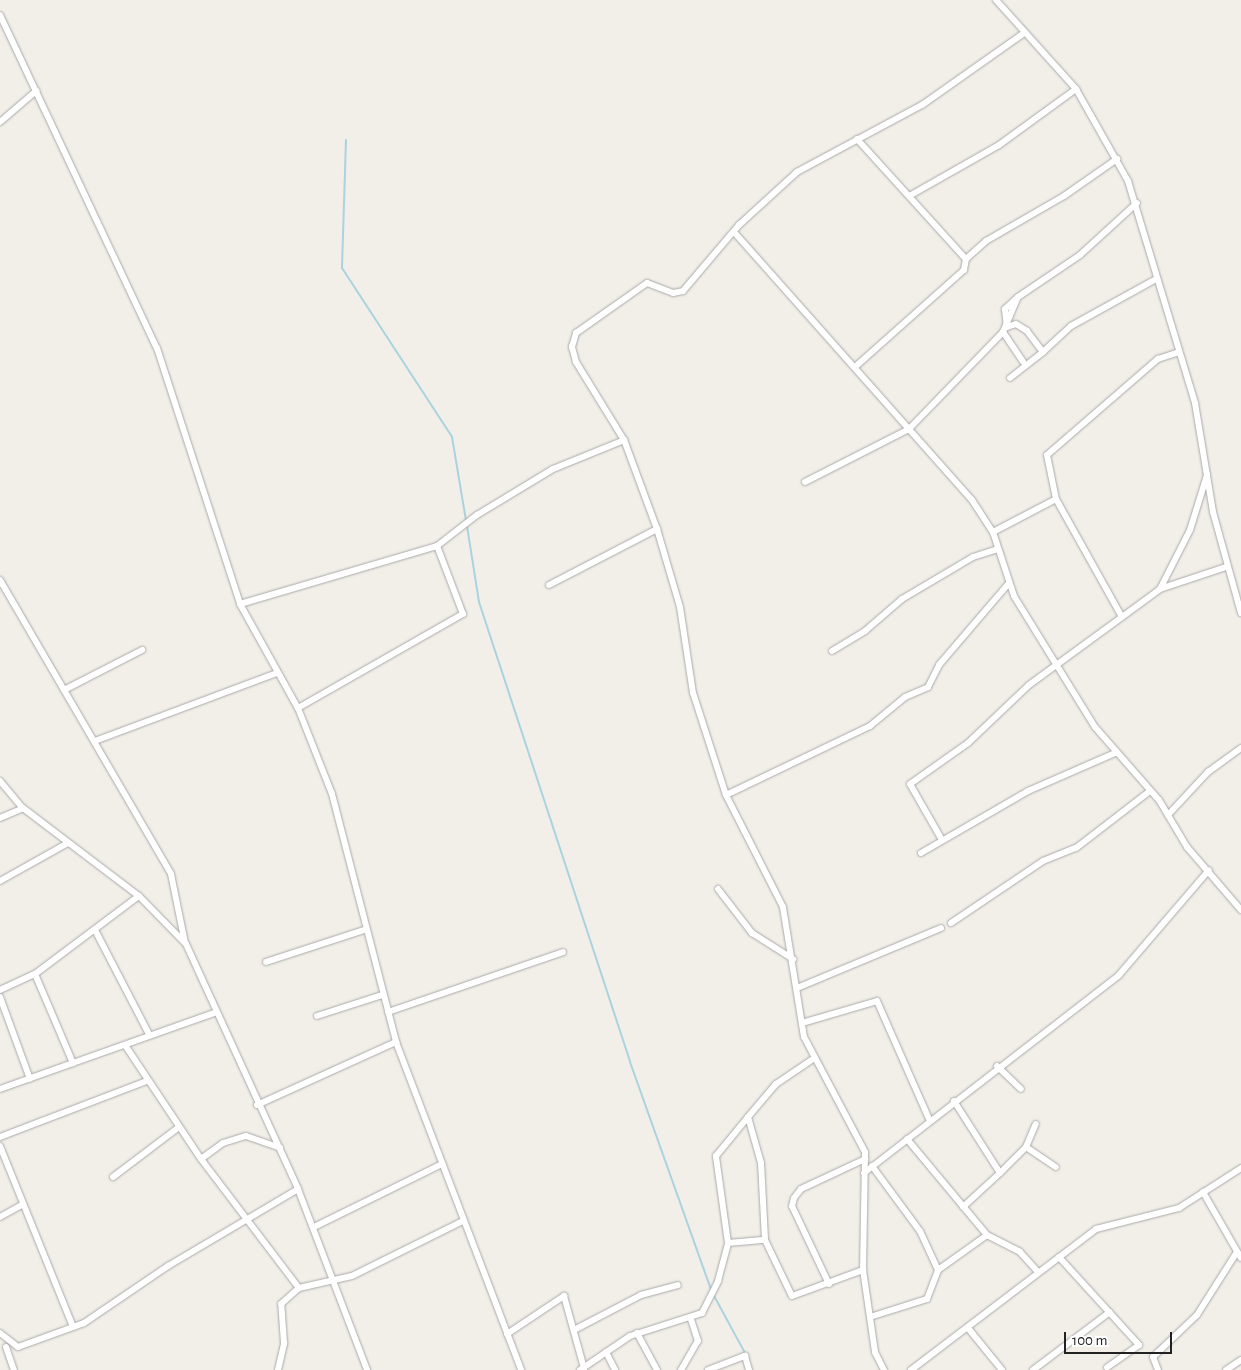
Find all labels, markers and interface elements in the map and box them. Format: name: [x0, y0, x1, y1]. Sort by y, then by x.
scale bar: [1066, 1322, 1174, 1354]
text: 100 m: [1072, 1333, 1107, 1348]

